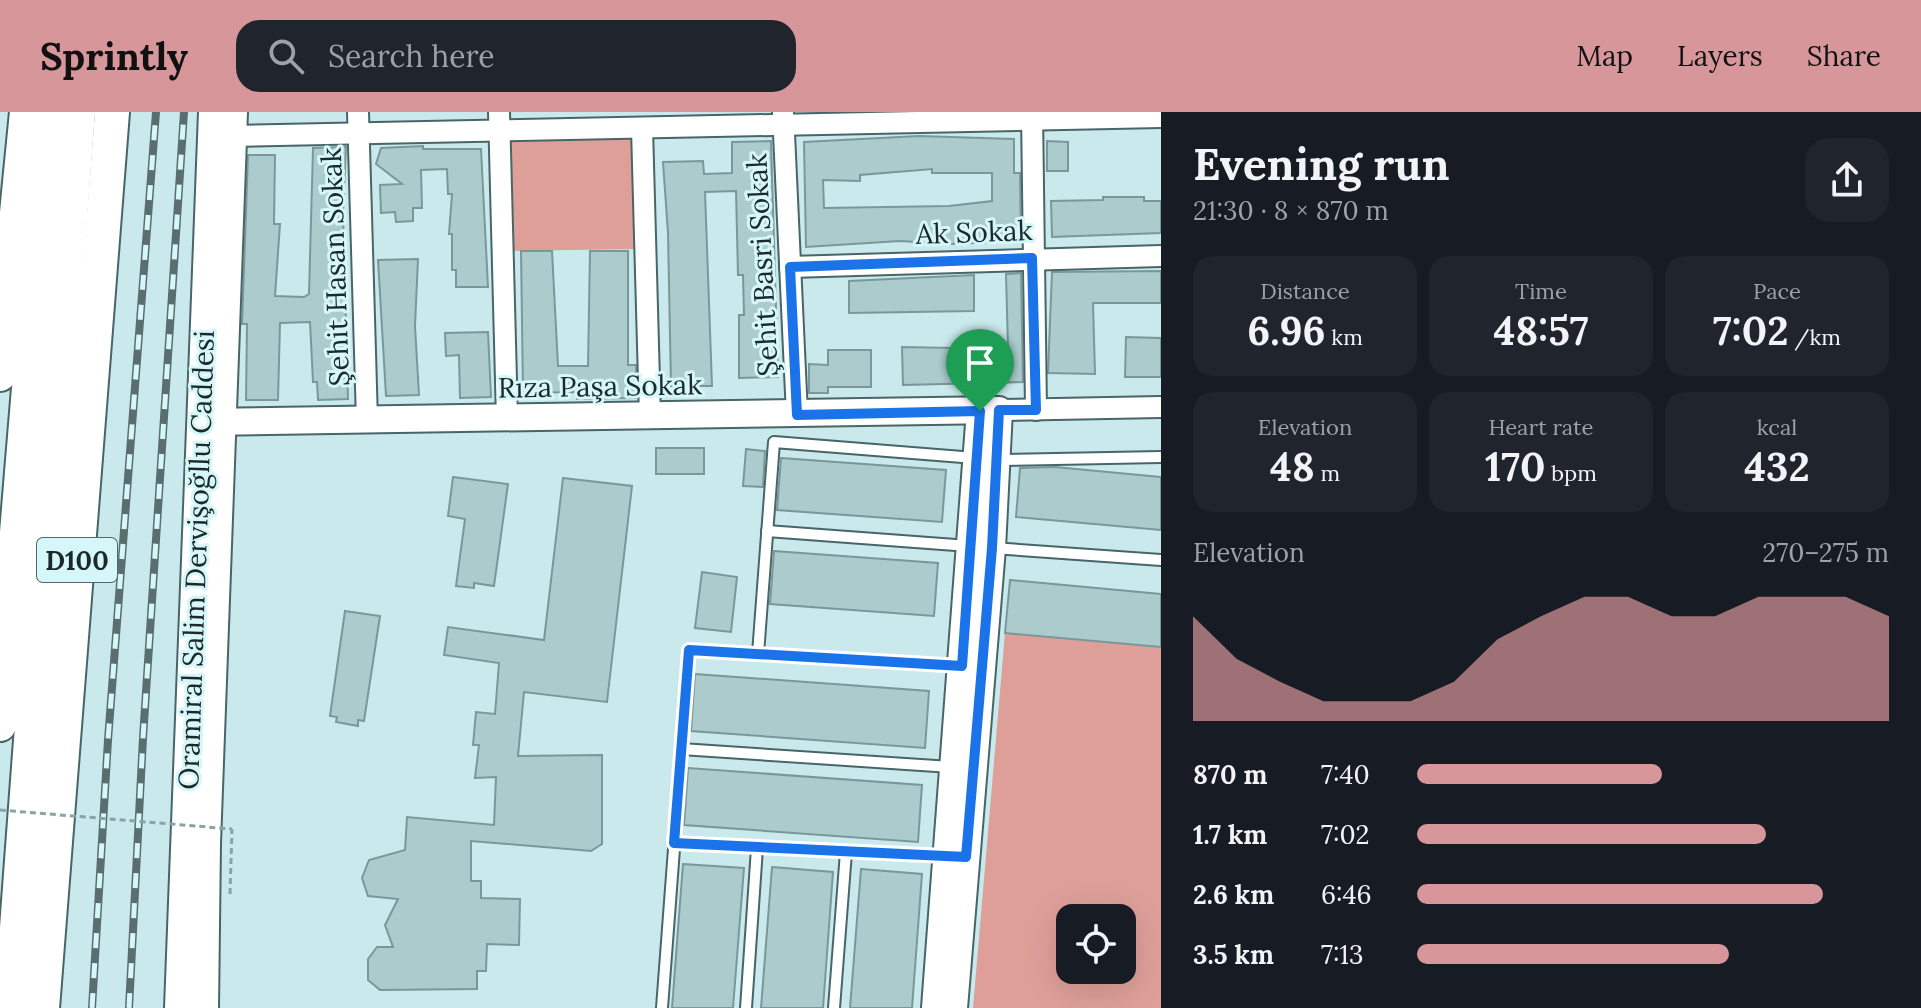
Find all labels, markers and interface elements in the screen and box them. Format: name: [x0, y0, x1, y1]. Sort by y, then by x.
search box: [236, 20, 796, 92]
text: Sprintly: [40, 32, 188, 80]
icon: search: [264, 34, 308, 78]
text: Search here: [328, 37, 495, 75]
text: Map: [1576, 38, 1633, 74]
text: Layers: [1677, 38, 1763, 74]
text: Share: [1807, 38, 1881, 74]
text: Evening run: [1193, 136, 1450, 192]
button: share: [1805, 138, 1889, 222]
street label: Şehit Hasan Sokak: [313, 147, 357, 387]
street label: Şehit Basri Sokak: [738, 153, 786, 377]
text: 21:30 · 8 × 870 m: [1193, 194, 1389, 227]
street label: Ak Sokak: [914, 212, 1033, 252]
text: Distance: [1260, 277, 1350, 305]
text: Time: [1515, 277, 1567, 305]
text: Pace: [1753, 277, 1801, 305]
text: 6.96: [1247, 305, 1326, 356]
text: 48:57: [1493, 305, 1589, 356]
text: 7:02: [1713, 305, 1789, 356]
text: km: [1326, 323, 1363, 351]
text: /km: [1789, 323, 1841, 351]
pin: [946, 329, 1014, 411]
street label: Oramiral Salim Dervişoğllu Caddesi: [170, 330, 222, 790]
icon: arrive: [958, 341, 1002, 385]
street label: Rıza Paşa Sokak: [498, 366, 702, 406]
text: Elevation: [1258, 413, 1352, 441]
text: Heart rate: [1489, 413, 1593, 441]
text: kcal: [1757, 413, 1797, 441]
text: 48: [1270, 441, 1315, 492]
text: 170: [1485, 441, 1546, 492]
text: 432: [1744, 441, 1810, 492]
text: m: [1315, 459, 1340, 487]
text: bpm: [1546, 459, 1597, 487]
text: Elevation: [1193, 536, 1305, 569]
text: 270–275 m: [1762, 536, 1889, 569]
road number: D100: [37, 538, 117, 582]
text: 870 m: [1193, 758, 1267, 791]
text: 7:40: [1321, 758, 1370, 791]
text: 1.7 km: [1193, 818, 1267, 851]
text: 7:02: [1321, 818, 1369, 851]
text: 2.6 km: [1193, 878, 1274, 911]
text: 6:46: [1321, 878, 1372, 911]
map controls: [1056, 904, 1136, 984]
button: locate: [1056, 904, 1136, 984]
text: 3.5 km: [1193, 938, 1274, 971]
text: 7:13: [1321, 938, 1363, 971]

